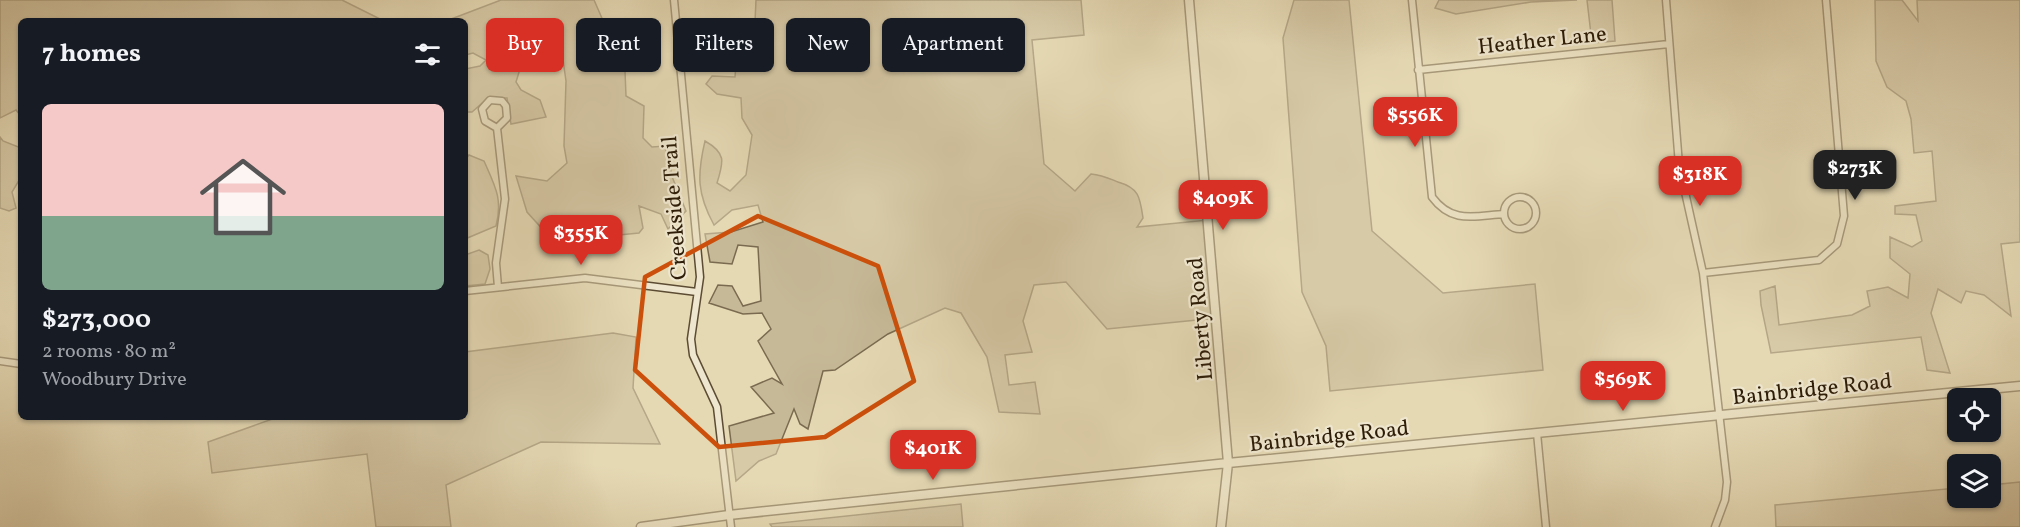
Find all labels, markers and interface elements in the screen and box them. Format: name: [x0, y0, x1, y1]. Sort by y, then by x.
chip: Buy: [486, 18, 564, 72]
chip: Rent: [576, 18, 661, 72]
chip: Filters: [673, 18, 774, 72]
chip: New: [786, 18, 870, 72]
chip: Apartment: [882, 18, 1025, 72]
street label: Heather Lane: [1476, 19, 1608, 64]
text: 7 homes: [42, 36, 141, 72]
icon: filters: [411, 38, 444, 71]
pin: $556K: [1373, 97, 1457, 148]
text: $556K: [1387, 102, 1443, 130]
street label: Creekside Trail: [655, 135, 696, 281]
icon: home: [189, 143, 297, 251]
pin: $273K: [1813, 150, 1897, 201]
text: $273K: [1827, 155, 1883, 183]
pin: $318K: [1658, 156, 1742, 207]
text: $318K: [1673, 161, 1727, 189]
pin: $409K: [1181, 180, 1265, 231]
text: $409K: [1193, 185, 1253, 213]
pin: $355K: [539, 215, 623, 266]
text: $355K: [553, 220, 609, 248]
street label: Liberty Road: [1181, 256, 1222, 382]
text: $273,000: [42, 302, 151, 338]
text: 2 rooms · 80 m²: [42, 338, 176, 366]
pin: $569K: [1581, 361, 1665, 412]
text: Woodbury Drive: [42, 366, 187, 394]
text: $569K: [1594, 366, 1652, 394]
street label: Bainbridge Road: [1731, 367, 1894, 414]
map controls: [1947, 388, 2001, 508]
button: locate: [1947, 388, 2001, 442]
street label: Bainbridge Road: [1248, 414, 1411, 461]
pin: $401K: [891, 430, 975, 481]
text: $401K: [904, 435, 962, 463]
button: layers: [1947, 454, 2001, 508]

